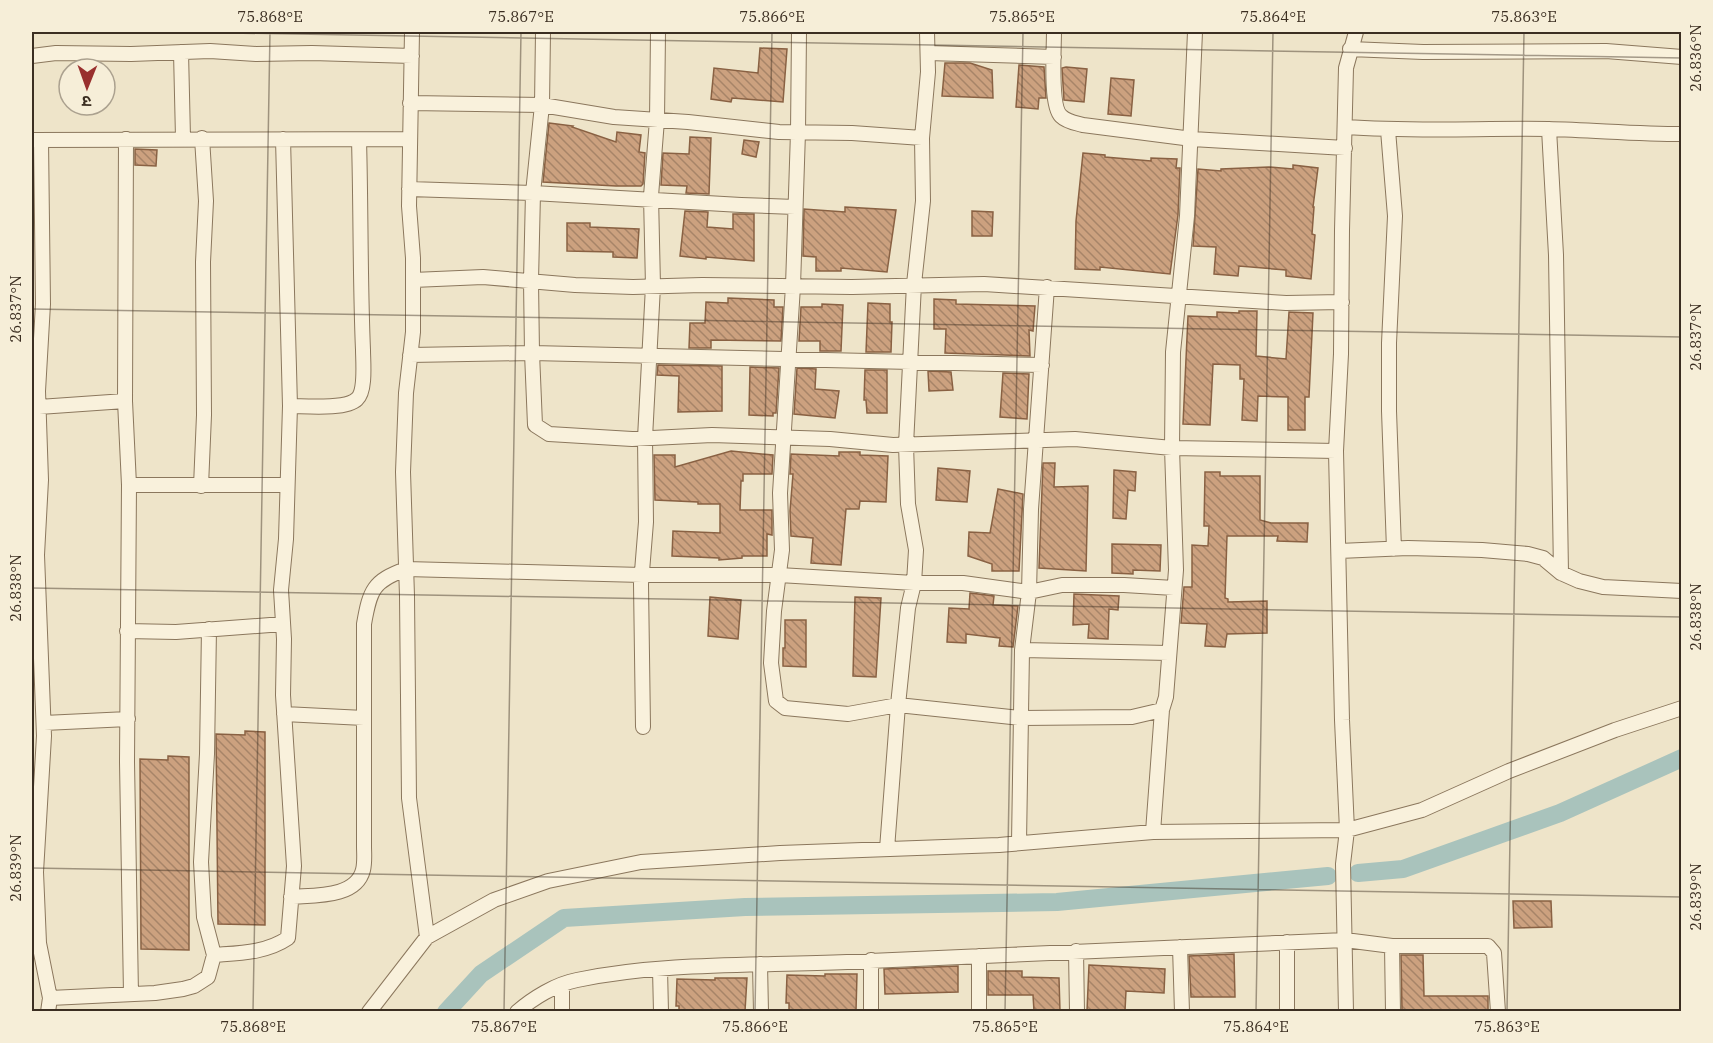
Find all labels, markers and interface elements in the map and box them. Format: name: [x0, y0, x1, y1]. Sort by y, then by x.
text: 75.868°E: [237, 7, 303, 26]
text: 75.867°E: [488, 7, 554, 26]
text: 75.866°E: [739, 7, 805, 26]
text: 75.865°E: [989, 7, 1055, 26]
text: 75.864°E: [1240, 7, 1306, 26]
text: 75.863°E: [1491, 7, 1557, 26]
text: 26.836°N: [1686, 24, 1705, 92]
north arrow: [57, 57, 117, 117]
text: उ: [81, 92, 92, 112]
text: 26.837°N: [6, 275, 25, 343]
text: 26.837°N: [1686, 303, 1705, 371]
text: 26.838°N: [6, 554, 25, 622]
text: 26.838°N: [1686, 583, 1705, 651]
text: 26.839°N: [6, 834, 25, 902]
text: 26.839°N: [1686, 863, 1705, 931]
text: 75.868°E: [220, 1017, 286, 1036]
text: 75.867°E: [471, 1017, 537, 1036]
text: 75.866°E: [722, 1017, 788, 1036]
text: 75.865°E: [972, 1017, 1038, 1036]
text: 75.864°E: [1223, 1017, 1289, 1036]
text: 75.863°E: [1474, 1017, 1540, 1036]

